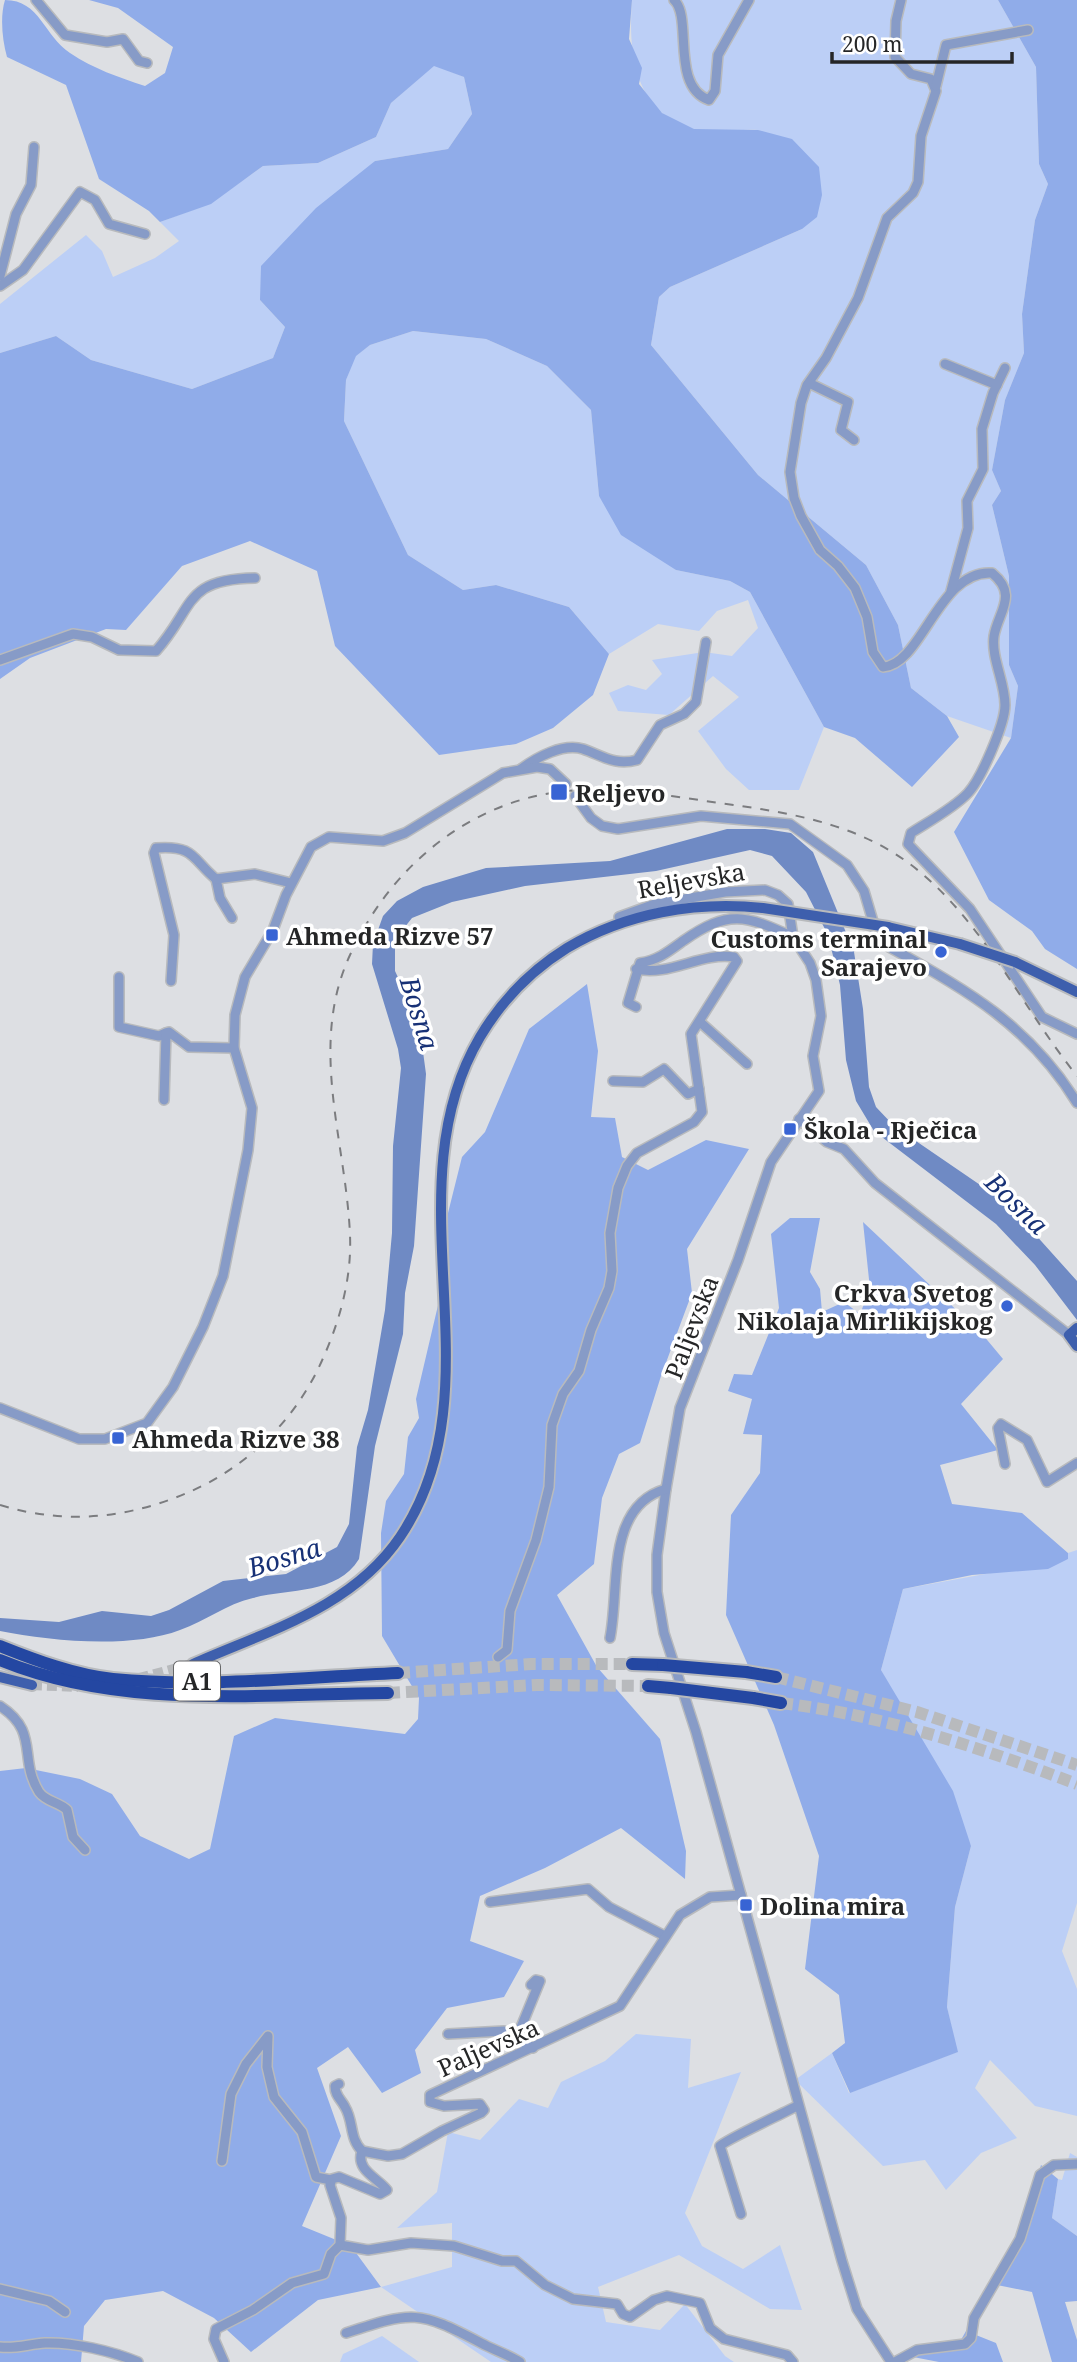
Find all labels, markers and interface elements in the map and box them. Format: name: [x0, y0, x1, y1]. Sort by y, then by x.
scale bar: [832, 21, 1012, 65]
text: 200 m: [842, 30, 903, 58]
place label: Reljevo: [575, 776, 666, 809]
marker: Reljevo: [549, 782, 569, 802]
street label: Reljevska: [635, 854, 747, 906]
place label: Ahmeda Rizve 57: [286, 919, 494, 952]
place label: Customs terminal Sarajevo: [711, 922, 928, 983]
marker: Ahmeda Rizve 57: [264, 927, 280, 943]
marker: Customs terminal Sarajevo: [933, 944, 949, 960]
water label: Bosna: [392, 971, 448, 1054]
place label: Škola - Rječica: [804, 1113, 977, 1146]
marker: Škola - Rječica: [782, 1121, 798, 1137]
water label: Bosna: [977, 1163, 1056, 1242]
street label: Paljevska: [656, 1271, 726, 1383]
place label: Crkva Svetog Nikolaja Mirlikijskog: [737, 1276, 994, 1337]
marker: Crkva Svetog Nikolaja Mirlikijskog: [999, 1298, 1015, 1314]
place label: Ahmeda Rizve 38: [132, 1422, 340, 1455]
marker: Ahmeda Rizve 38: [110, 1430, 126, 1446]
water label: Bosna: [242, 1529, 325, 1585]
road number: A1: [174, 1662, 220, 1700]
place label: Dolina mira: [760, 1889, 905, 1922]
marker: Dolina mira: [738, 1897, 754, 1913]
street label: Paljevska: [432, 2010, 544, 2084]

